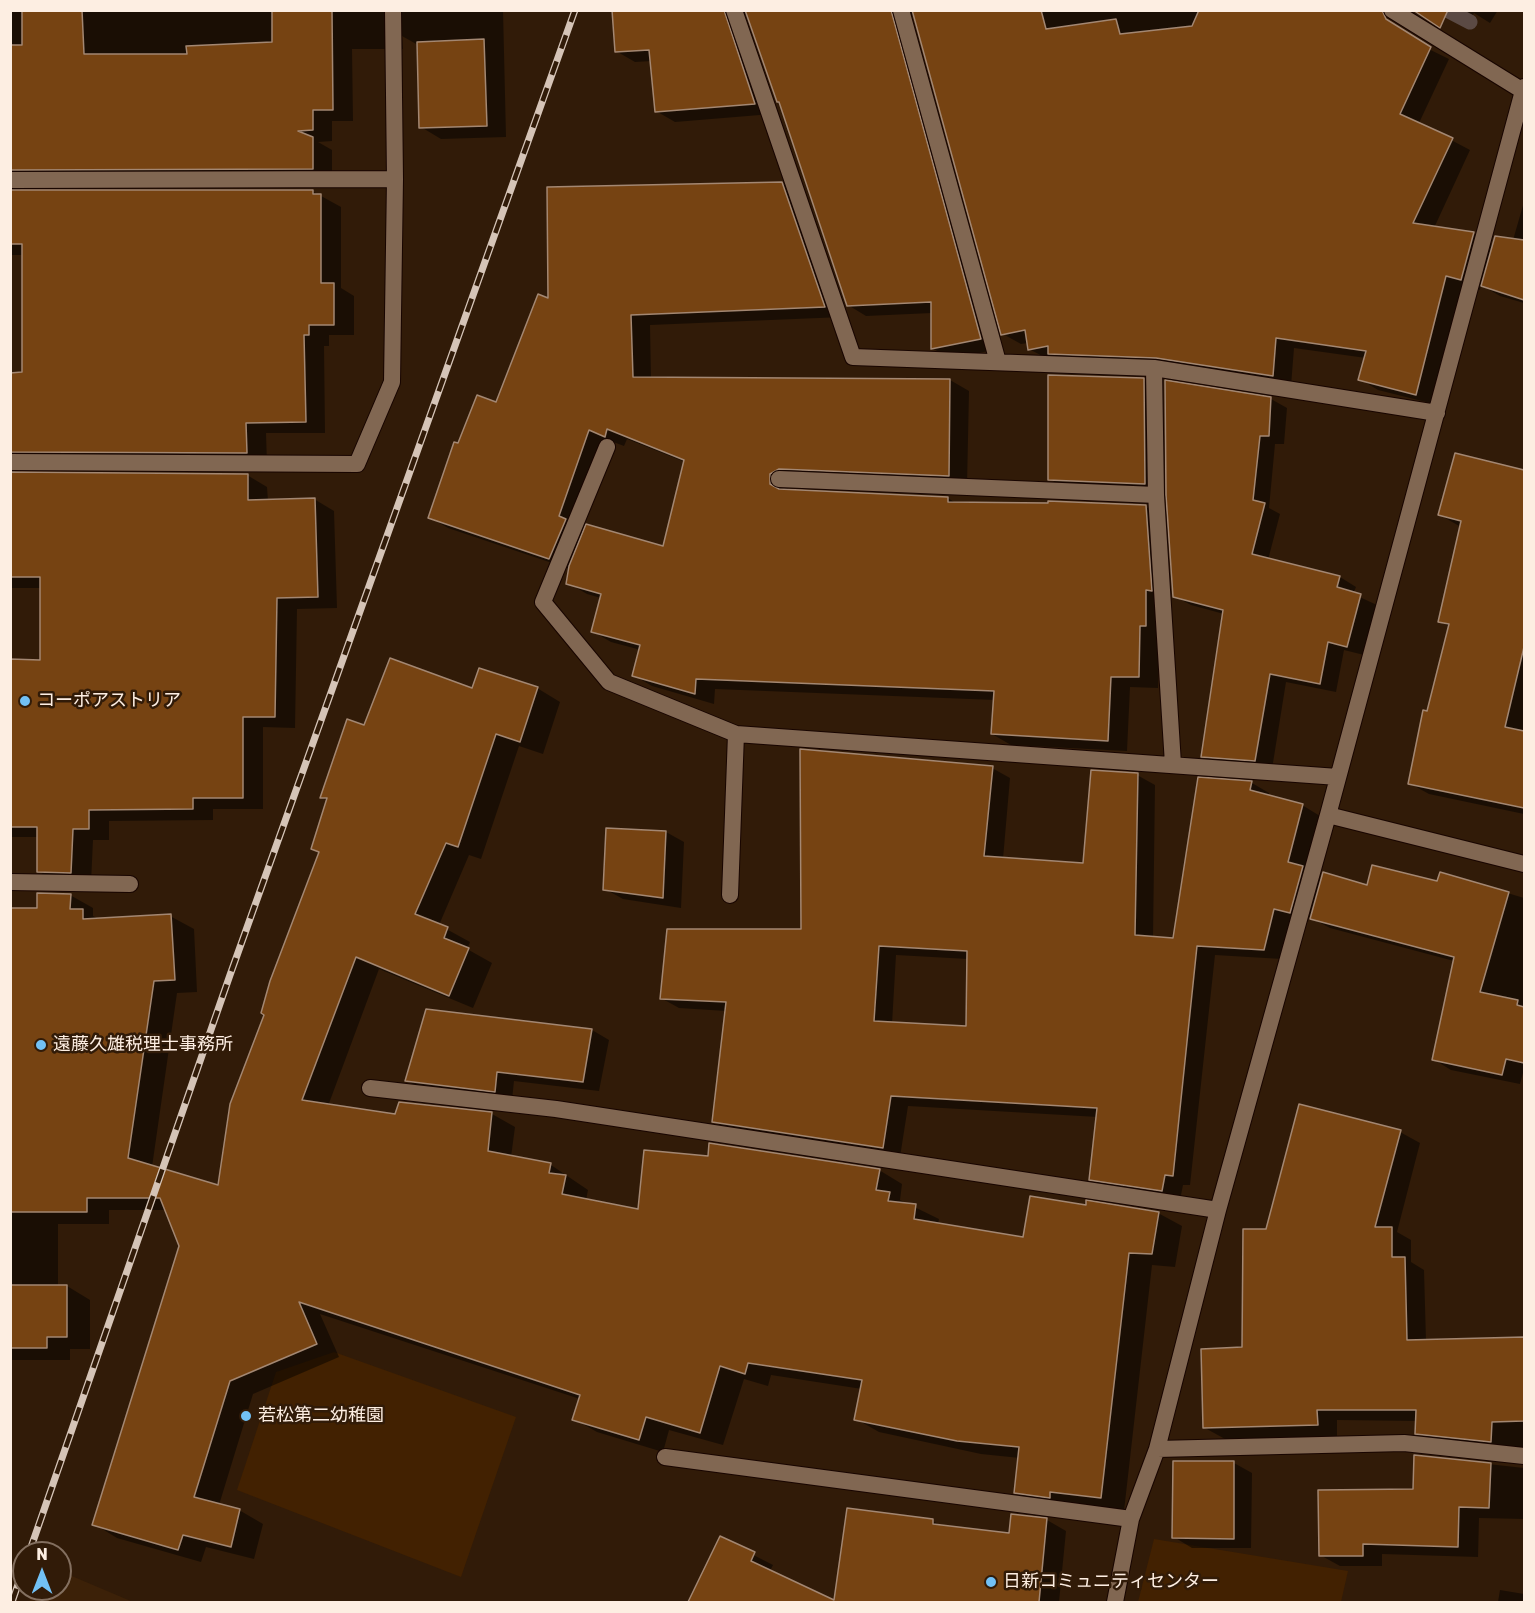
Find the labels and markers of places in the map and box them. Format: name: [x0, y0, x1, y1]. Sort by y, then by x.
place label: コーポアストリア: [37, 690, 181, 712]
marker: コーポアストリア: [18, 694, 32, 708]
place label: 遠藤久雄税理士事務所: [53, 1034, 233, 1056]
marker: 遠藤久雄税理士事務所: [34, 1038, 48, 1052]
place label: 若松第二幼稚園: [258, 1405, 384, 1427]
marker: 若松第二幼稚園: [239, 1409, 253, 1423]
place label: 日新コミュニティセンター: [1003, 1571, 1219, 1593]
marker: 日新コミュニティセンター: [984, 1575, 998, 1589]

